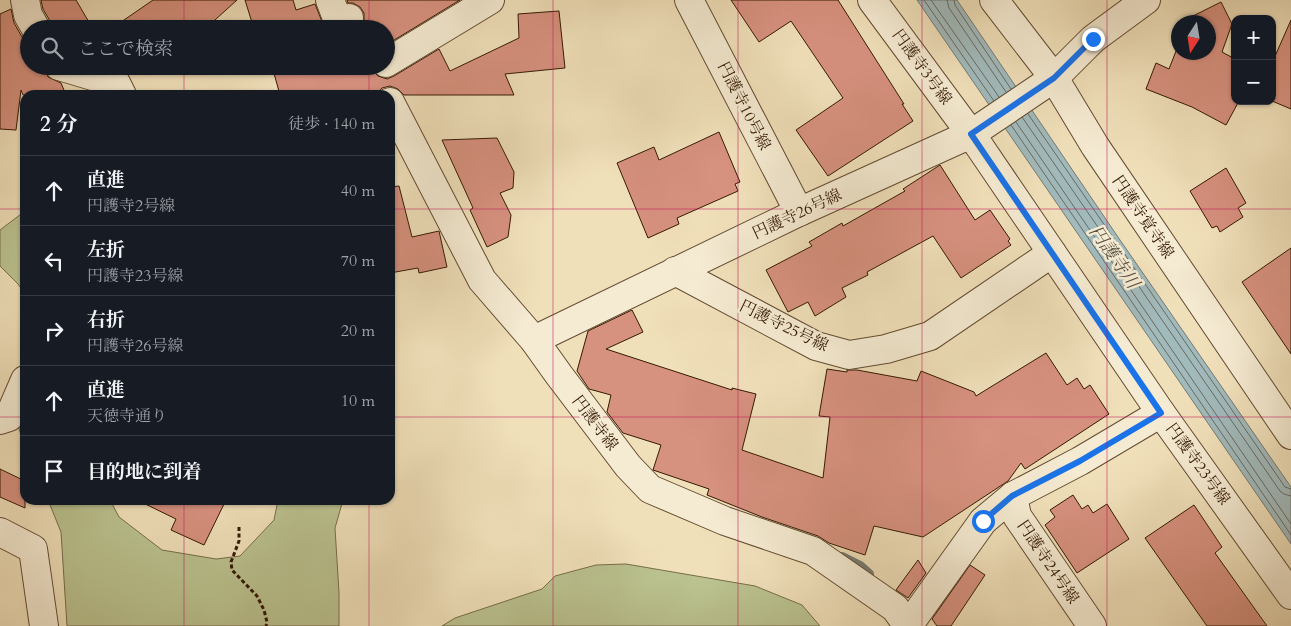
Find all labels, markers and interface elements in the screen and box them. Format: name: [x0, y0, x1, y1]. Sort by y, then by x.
north arrow: [1171, 15, 1216, 60]
map controls: [1231, 15, 1276, 105]
button: +: [1231, 15, 1276, 60]
search box: [20, 20, 395, 75]
street label: 円護寺3号線: [887, 25, 957, 109]
route end: [1082, 28, 1105, 51]
icon: search: [38, 34, 66, 62]
text: ここで検索: [78, 36, 173, 62]
street label: 円護寺10号線: [712, 58, 776, 154]
button: −: [1231, 60, 1276, 105]
text: 2 分: [40, 110, 77, 139]
text: 徒歩 · 140 m: [288, 113, 375, 135]
text: 直進: [87, 167, 125, 193]
street label: 円護寺覚寺線: [1107, 171, 1179, 263]
icon: ahead: [40, 177, 68, 205]
text: 40 m: [341, 180, 375, 202]
street label: 円護寺26号線: [749, 184, 845, 244]
text: 円護寺2号線: [87, 195, 175, 217]
water label: 円護寺川: [1083, 220, 1146, 295]
text: 左折: [87, 237, 125, 263]
icon: left: [40, 247, 68, 275]
text: 70 m: [341, 250, 375, 272]
text: 円護寺23号線: [87, 265, 183, 287]
street label: 円護寺25号線: [736, 295, 832, 357]
text: 右折: [87, 307, 125, 333]
icon: right: [40, 317, 68, 345]
text: 20 m: [341, 320, 375, 342]
text: 円護寺26号線: [87, 335, 183, 357]
text: 直進: [87, 377, 125, 403]
icon: ahead: [40, 387, 68, 415]
text: 10 m: [341, 390, 375, 412]
street label: 円護寺線: [567, 391, 623, 455]
text: 天徳寺通り: [87, 405, 167, 427]
street label: 円護寺23号線: [1161, 419, 1235, 509]
icon: arrive: [40, 457, 68, 485]
text: 目的地に到着: [87, 459, 201, 485]
route start: [972, 510, 995, 533]
street label: 円護寺24号線: [1012, 516, 1084, 608]

